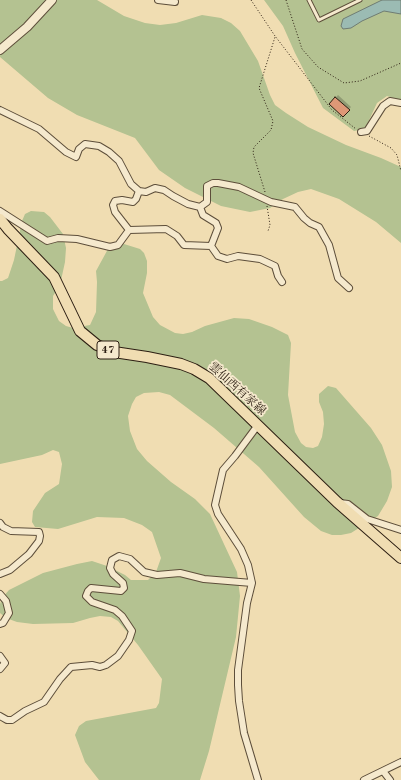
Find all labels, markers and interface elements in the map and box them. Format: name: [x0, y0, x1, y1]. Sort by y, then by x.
road number: 47: [97, 341, 119, 359]
street label: 雲仙西有家線: [205, 360, 269, 418]

